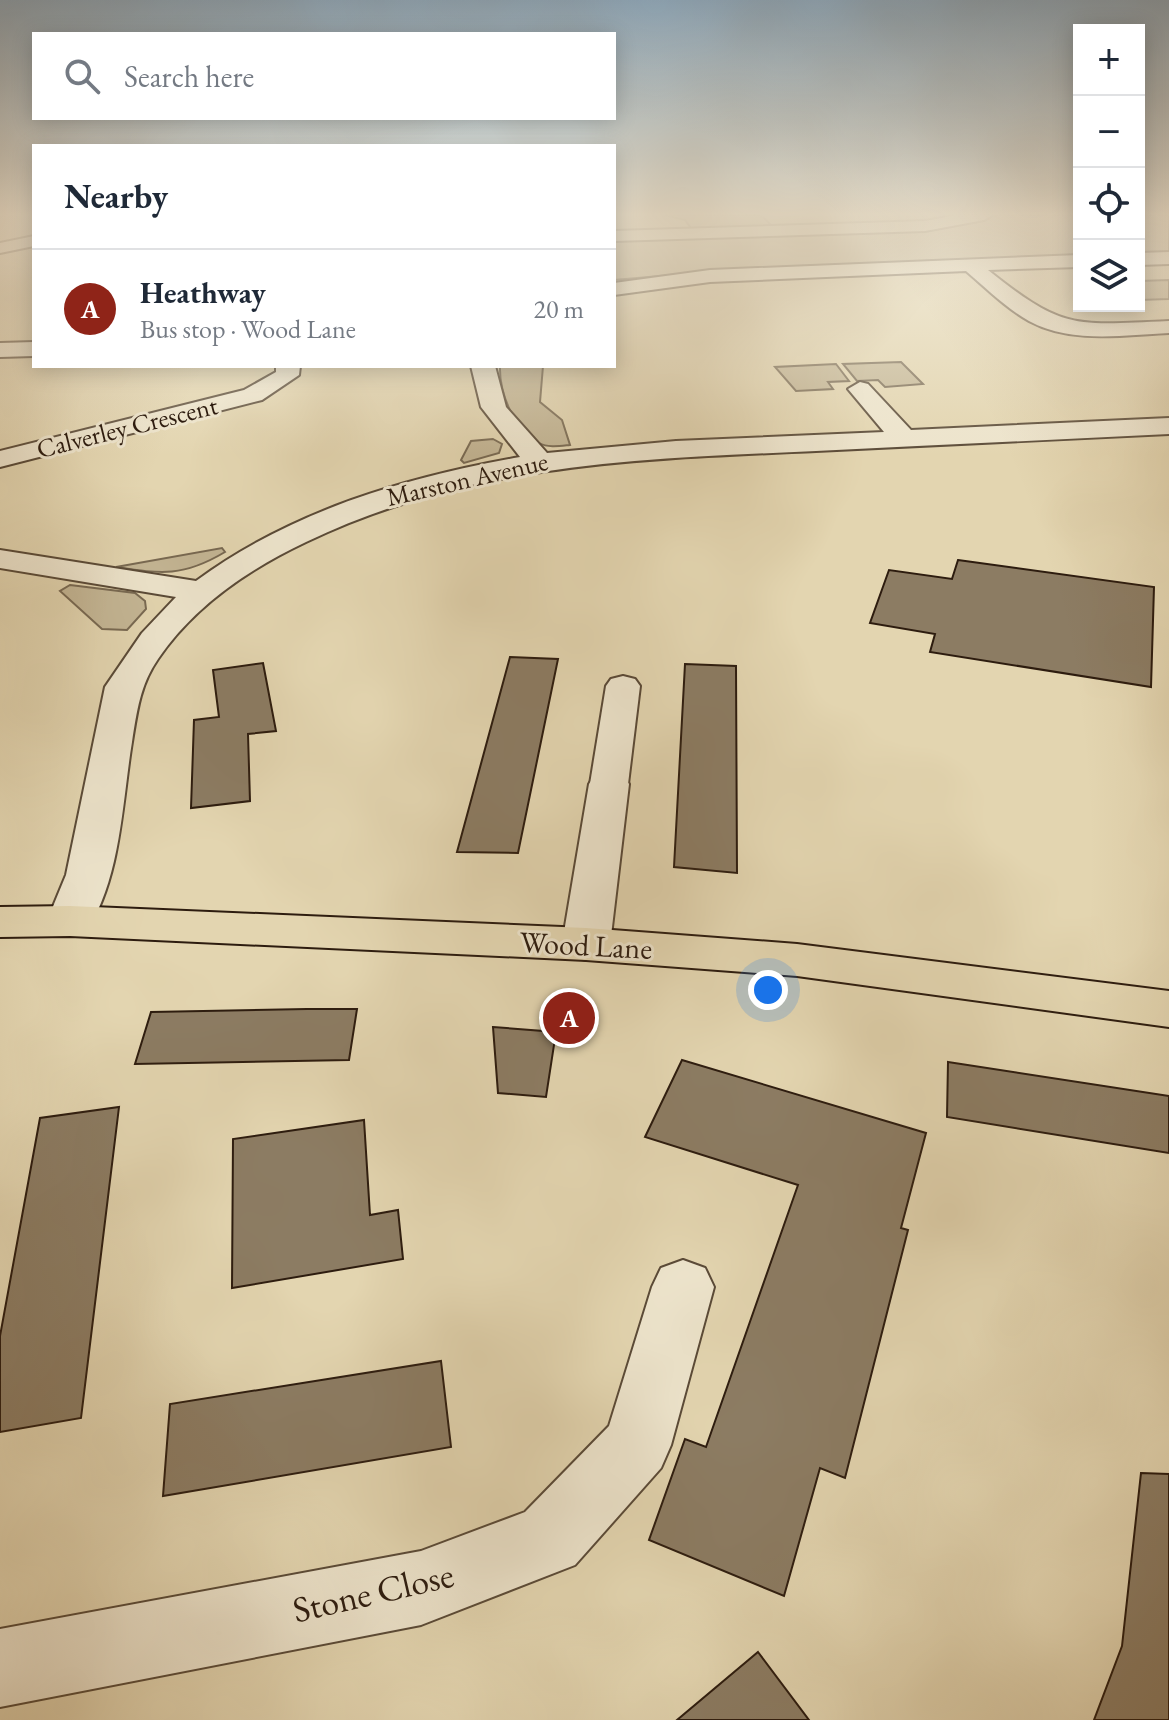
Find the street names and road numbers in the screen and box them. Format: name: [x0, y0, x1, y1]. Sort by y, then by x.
street label: Calverley Crescent: [33, 388, 221, 466]
street label: Marston Avenue: [383, 444, 551, 514]
street label: Wood Lane: [519, 922, 653, 968]
street label: Stone Close: [288, 1551, 458, 1633]

